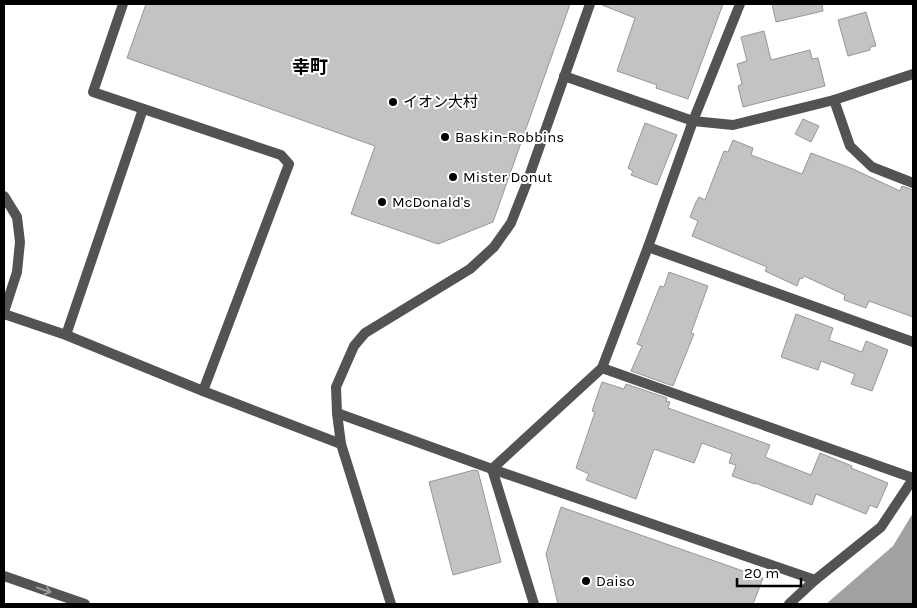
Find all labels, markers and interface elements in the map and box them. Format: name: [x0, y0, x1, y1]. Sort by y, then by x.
district label: 幸町: [292, 56, 328, 78]
place label: イオン大村: [403, 93, 478, 111]
marker: イオン大村: [387, 96, 399, 108]
place label: Baskin-Robbins: [455, 128, 564, 146]
marker: Baskin-Robbins: [439, 131, 451, 143]
place label: Mister Donut: [463, 168, 553, 186]
marker: Mister Donut: [447, 171, 459, 183]
place label: McDonald's: [392, 193, 471, 211]
marker: McDonald's: [376, 196, 388, 208]
scale bar: [737, 556, 801, 588]
text: 20 m: [744, 564, 779, 582]
place label: Daiso: [596, 572, 635, 590]
marker: Daiso: [580, 575, 592, 587]
one-way arrow: [36, 586, 52, 595]

